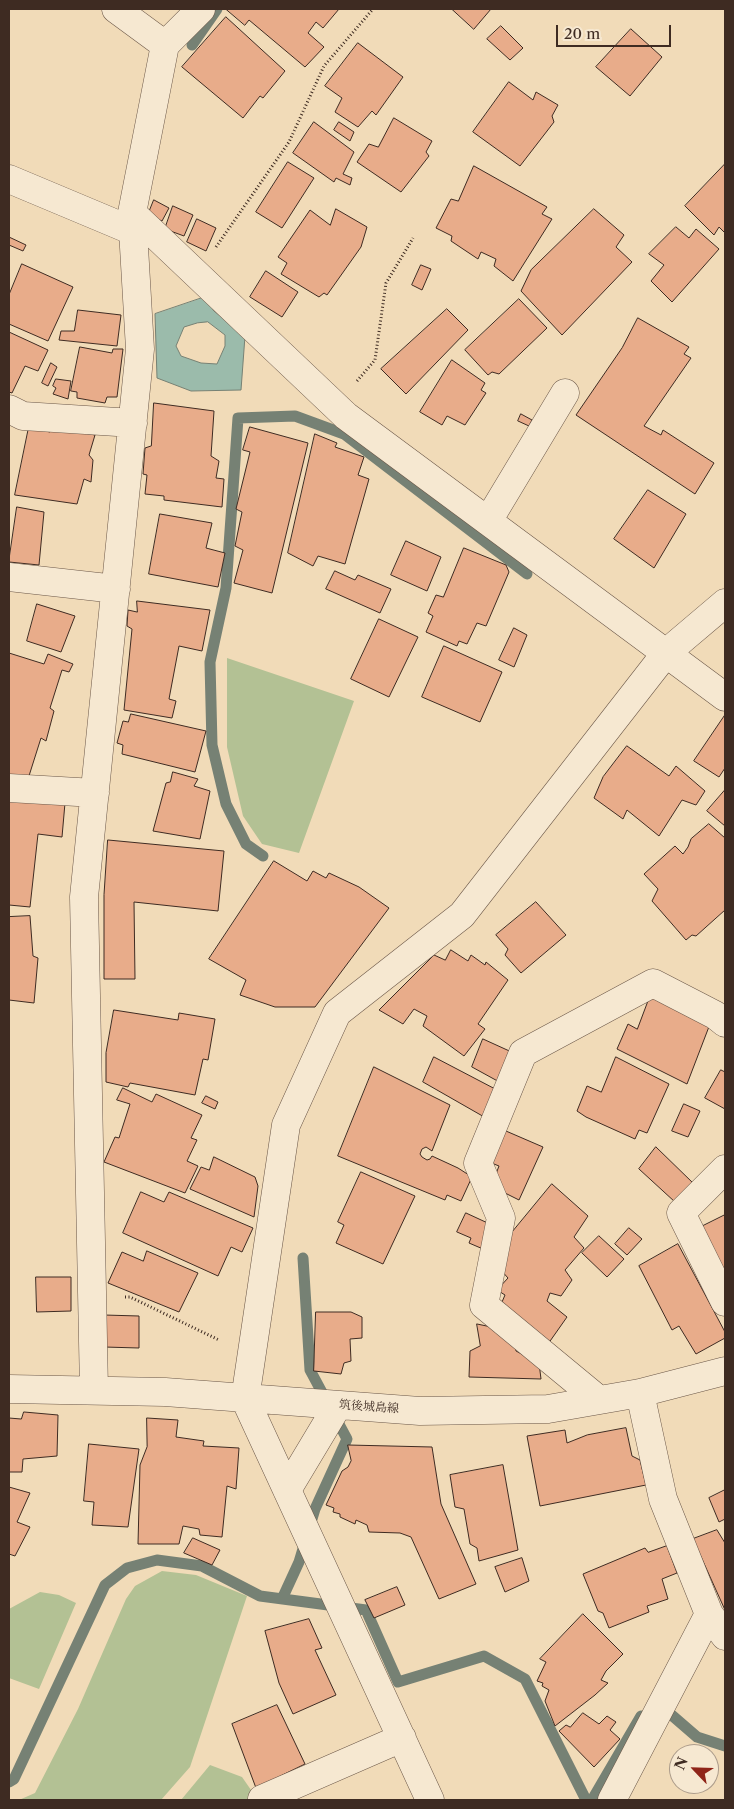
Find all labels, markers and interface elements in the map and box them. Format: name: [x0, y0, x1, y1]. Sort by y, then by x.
scale bar: [559, 15, 674, 47]
text: 20 m: [564, 24, 600, 43]
street label: 筑後城島線: [339, 1398, 399, 1416]
north arrow: [669, 1744, 719, 1794]
text: N: [671, 1754, 692, 1773]

